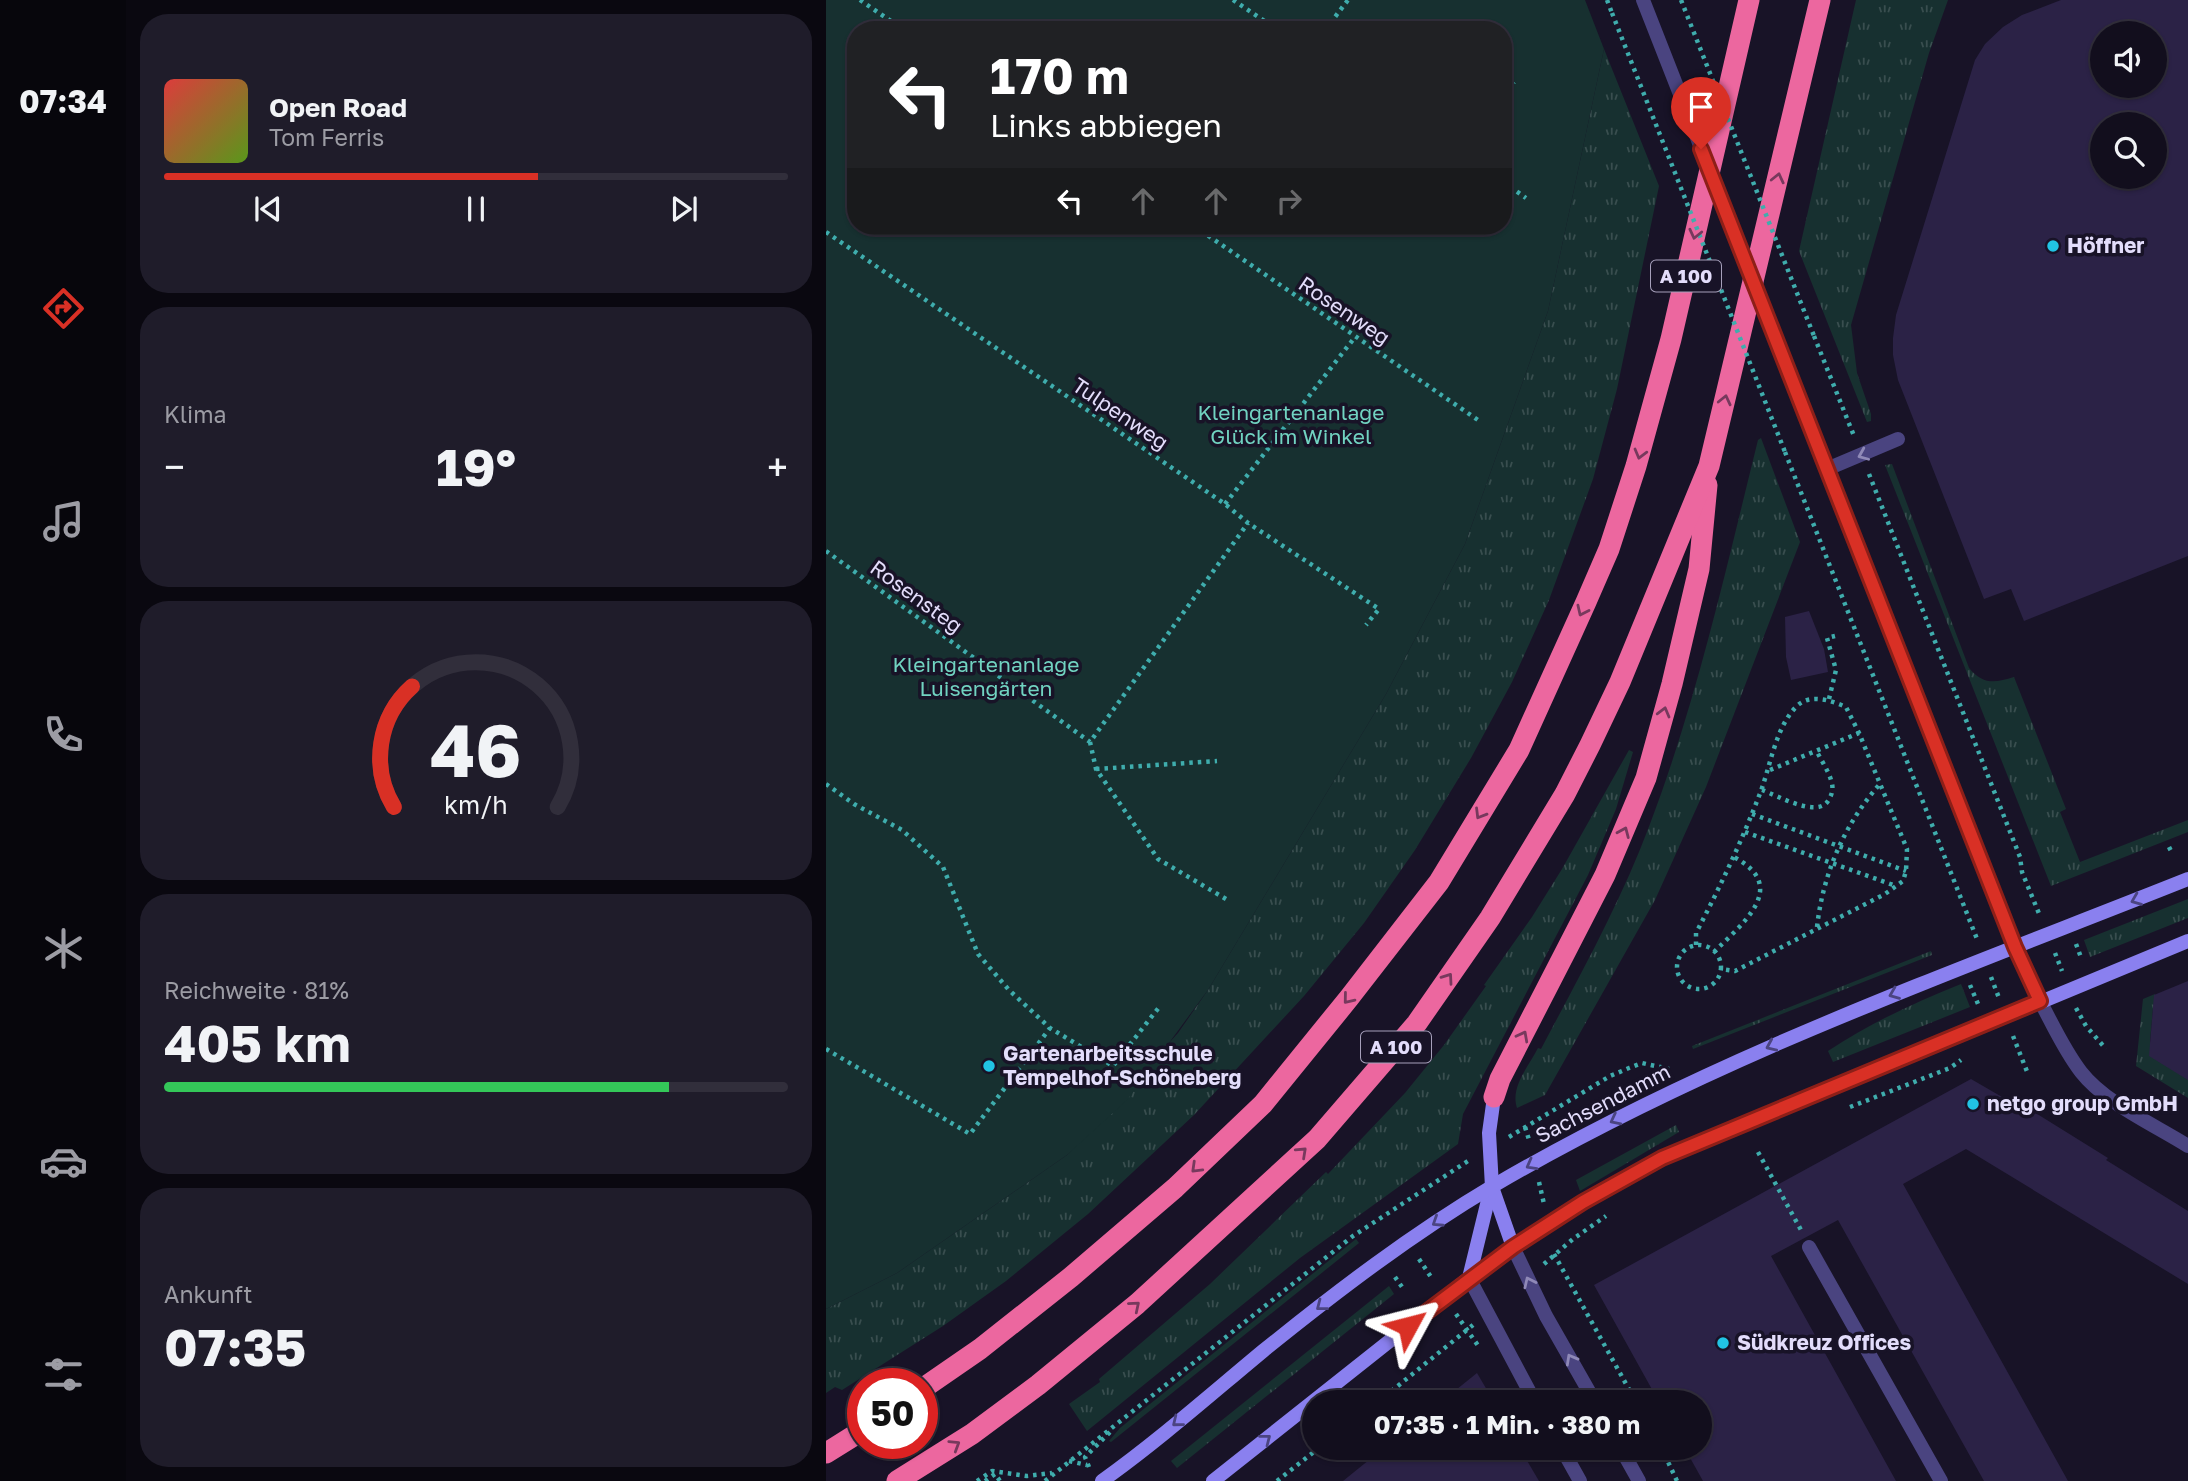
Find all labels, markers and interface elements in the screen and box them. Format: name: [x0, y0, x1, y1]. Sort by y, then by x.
map controls: [2090, 21, 2167, 189]
button: sound: [2090, 21, 2167, 98]
text: 170 m: [990, 46, 1129, 105]
icon: left: [875, 49, 966, 140]
pin: [1671, 77, 1731, 149]
text: 07:34: [19, 82, 107, 120]
icon: arrive: [1682, 88, 1720, 126]
text: Open Road: [269, 92, 407, 123]
text: Links abbiegen: [990, 106, 1222, 144]
button: search: [2090, 112, 2167, 189]
text: Tom Ferris: [269, 123, 384, 151]
one-way arrow: [1770, 172, 1784, 184]
icon: left: [1051, 182, 1089, 220]
icon: ahead: [1124, 182, 1162, 220]
icon: ahead: [1197, 182, 1235, 220]
icon: right: [1270, 182, 1308, 220]
icon: previous: [249, 190, 287, 228]
icon: pause: [457, 190, 495, 228]
icon: next: [665, 190, 703, 228]
one-way arrow: [1689, 228, 1704, 240]
place label: Höffner: [2067, 232, 2144, 258]
marker: Höffner: [2045, 238, 2061, 254]
road number: A 100: [1651, 260, 1721, 292]
street label: Rosenweg: [1294, 270, 1395, 350]
icon: directions: [39, 284, 88, 333]
street label: Tulpenweg: [1068, 372, 1174, 455]
one-way arrow: [1717, 394, 1732, 406]
park label: Kleingartenanlage Glück im Winkel: [1198, 399, 1384, 449]
text: Klima: [164, 400, 227, 428]
text: 19°: [436, 435, 516, 497]
text: −: [164, 444, 185, 489]
text: +: [767, 444, 788, 489]
one-way arrow: [1857, 446, 1869, 460]
one-way arrow: [1634, 448, 1648, 460]
icon: music: [39, 497, 88, 546]
street label: Rosensteg: [865, 554, 968, 638]
one-way arrow: [1576, 604, 1590, 617]
park label: Kleingartenanlage Luisengärten: [893, 651, 1079, 701]
text: 46: [430, 706, 522, 793]
one-way arrow: [1656, 706, 1670, 718]
icon: phone: [39, 710, 88, 759]
text: km/h: [444, 788, 508, 819]
one-way arrow: [1475, 807, 1488, 820]
one-way arrow: [1616, 827, 1630, 839]
one-way arrow: [2131, 891, 2143, 905]
icon: climate: [39, 924, 88, 973]
one-way arrow: [1440, 973, 1452, 986]
text: Reichweite · 81%: [164, 976, 349, 1004]
one-way arrow: [1888, 985, 1900, 999]
one-way arrow: [1343, 992, 1356, 1004]
text: 405 km: [164, 1011, 351, 1073]
one-way arrow: [1515, 1030, 1528, 1043]
road number: A 100: [1361, 1032, 1431, 1063]
one-way arrow: [1766, 1038, 1778, 1052]
place label: Gartenarbeitsschule Tempelhof-Schöneberg: [1003, 1040, 1241, 1090]
marker: Gartenarbeitsschule Tempelhof-Schöneberg: [981, 1058, 997, 1074]
street label: Sachsendamm: [1531, 1058, 1674, 1148]
place label: netgo group GmbH: [1987, 1090, 2178, 1116]
marker: netgo group GmbH: [1965, 1096, 1981, 1112]
one-way arrow: [1610, 1112, 1622, 1126]
icon: car: [39, 1137, 88, 1186]
one-way arrow: [1294, 1148, 1307, 1161]
one-way arrow: [1526, 1157, 1539, 1170]
one-way arrow: [1191, 1159, 1204, 1172]
one-way arrow: [1431, 1214, 1444, 1227]
one-way arrow: [1524, 1277, 1538, 1289]
text: Ankunft: [164, 1280, 252, 1308]
position arrow: [1371, 1289, 1445, 1363]
one-way arrow: [1316, 1298, 1329, 1310]
one-way arrow: [1126, 1302, 1139, 1314]
text: 07:35: [164, 1315, 306, 1377]
place label: Südkreuz Offices: [1737, 1329, 1912, 1355]
marker: Südkreuz Offices: [1715, 1335, 1731, 1351]
icon: filters: [39, 1350, 88, 1399]
one-way arrow: [1566, 1354, 1579, 1366]
speed limit sign: 50: [847, 1368, 938, 1459]
text: 07:35 · 1 Min. · 380 m: [1374, 1409, 1640, 1440]
one-way arrow: [1173, 1414, 1186, 1426]
one-way arrow: [1259, 1434, 1271, 1447]
one-way arrow: [947, 1440, 960, 1453]

